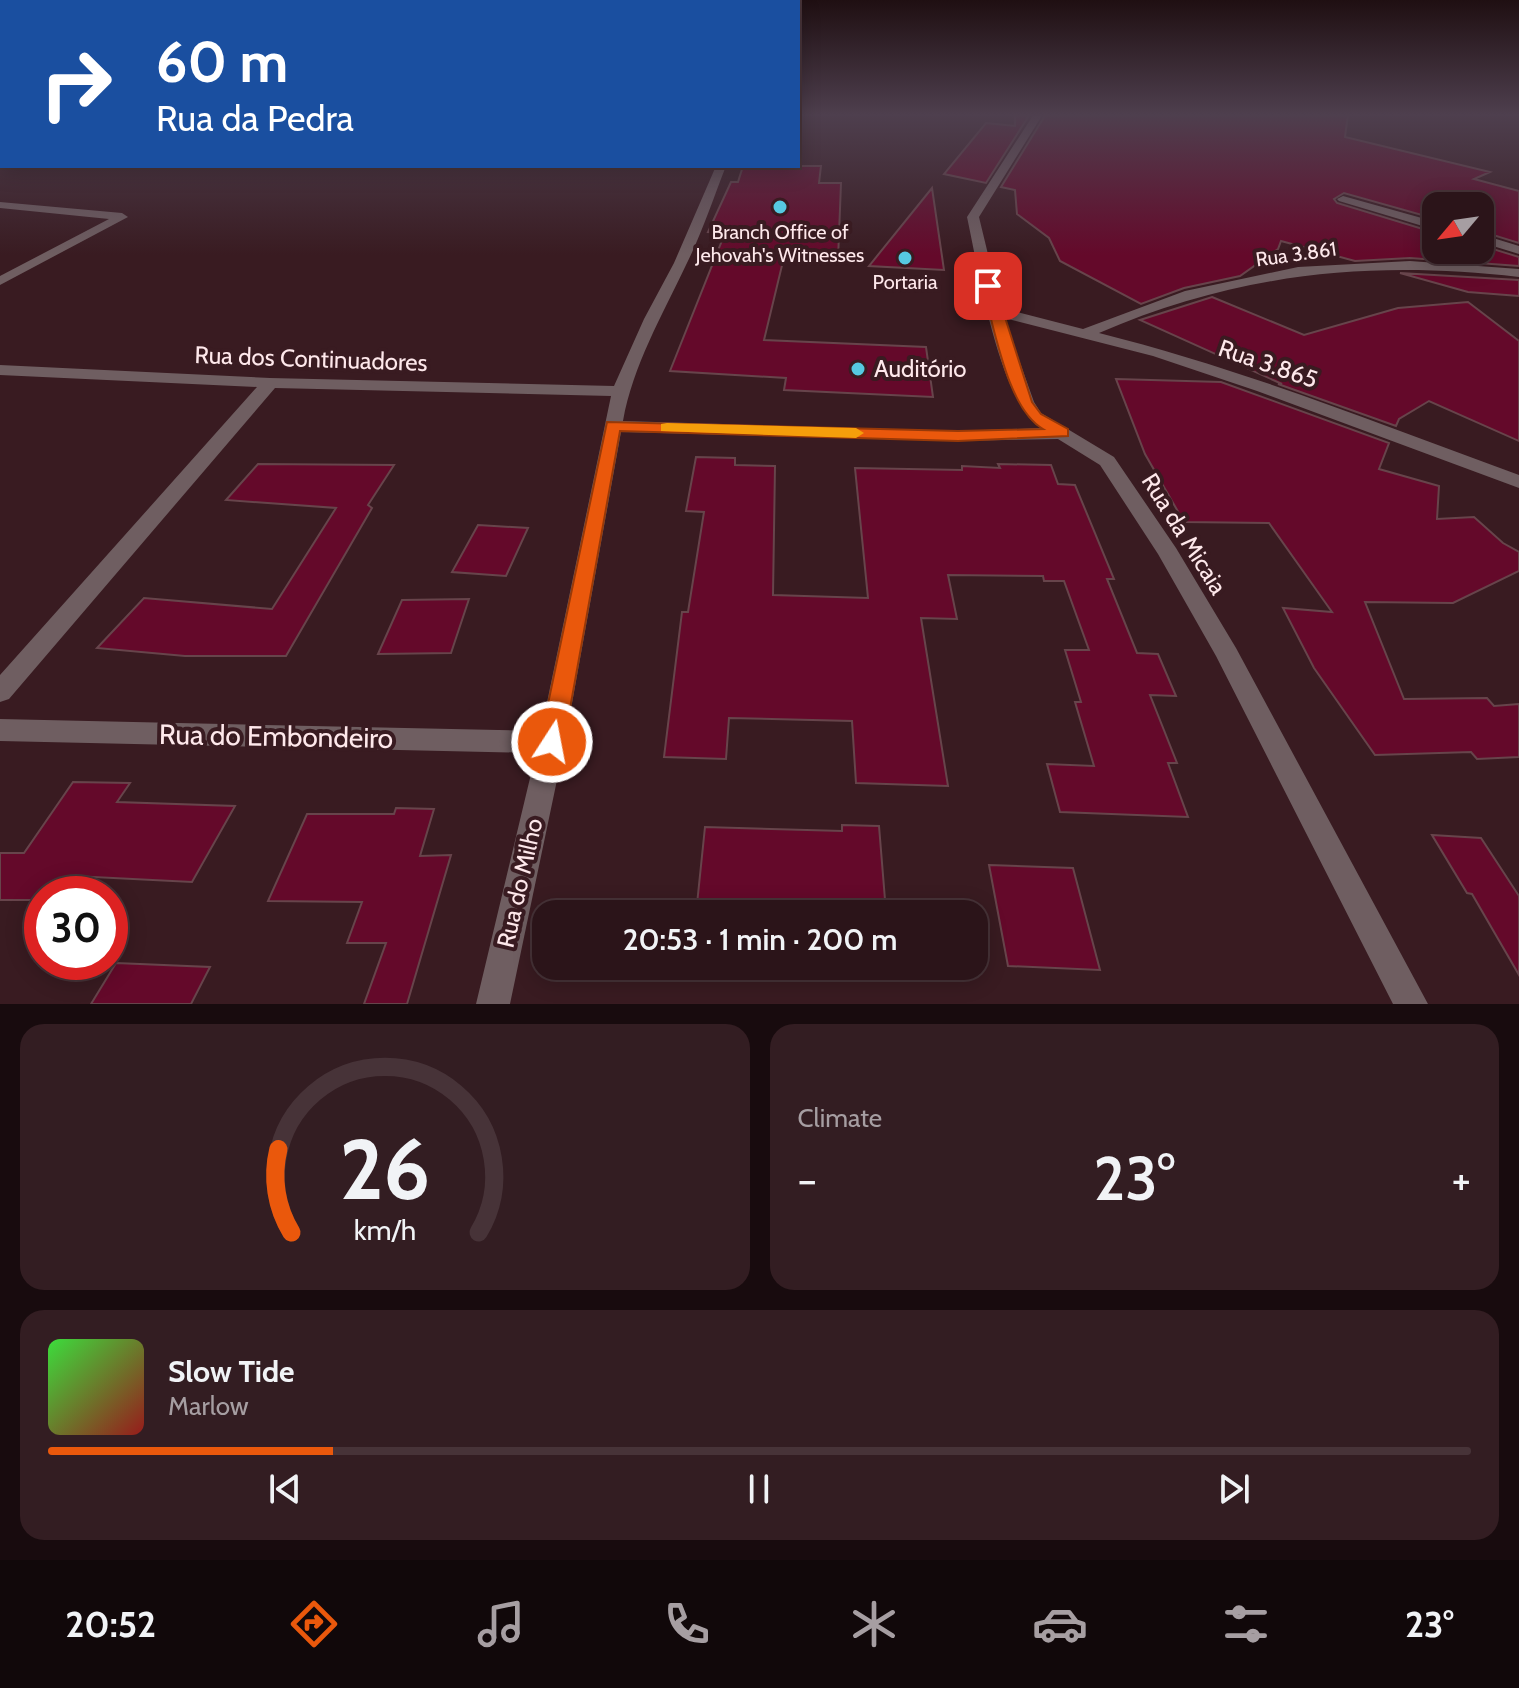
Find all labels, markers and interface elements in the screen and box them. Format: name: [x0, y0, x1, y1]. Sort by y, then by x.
text: 60 m: [156, 28, 288, 96]
icon: right: [24, 32, 128, 136]
text: Rua da Pedra: [156, 96, 354, 140]
north arrow: [1422, 192, 1494, 264]
map controls: [1422, 192, 1494, 264]
marker: Branch Office of Jehovah's Witnesses: [771, 198, 789, 216]
place label: Branch Office of Jehovah's Witnesses: [695, 220, 864, 267]
street label: Rua 3.861: [1254, 236, 1338, 272]
marker: Portaria: [896, 249, 914, 267]
pin: [954, 252, 1022, 320]
icon: arrive: [966, 264, 1010, 308]
place label: Portaria: [873, 270, 938, 294]
street label: Rua 3.865: [1215, 333, 1321, 394]
street label: Rua dos Continuadores: [194, 340, 428, 377]
place label: Auditório: [874, 354, 967, 383]
marker: Auditório: [849, 360, 867, 378]
street label: Rua da Micaia: [1136, 468, 1233, 600]
position arrow: [510, 700, 594, 784]
street label: Rua do Embondeiro: [159, 717, 393, 755]
street label: Rua do Milho: [491, 815, 548, 950]
speed limit sign: 30: [24, 876, 128, 980]
text: 20:53 · 1 min · 200 m: [623, 921, 897, 958]
text: Climate: [798, 1102, 882, 1134]
text: 26: [339, 1119, 430, 1220]
text: 23°: [1094, 1142, 1175, 1215]
text: −: [798, 1153, 817, 1206]
text: +: [1452, 1153, 1471, 1206]
text: km/h: [353, 1212, 416, 1247]
text: Slow Tide: [168, 1353, 295, 1390]
text: Marlow: [168, 1390, 249, 1422]
icon: previous: [263, 1467, 307, 1511]
icon: pause: [737, 1467, 781, 1511]
icon: next: [1212, 1467, 1256, 1511]
icon: directions: [286, 1596, 342, 1652]
icon: music: [473, 1596, 529, 1652]
icon: phone: [659, 1596, 715, 1652]
icon: climate: [846, 1596, 902, 1652]
icon: car: [1032, 1596, 1088, 1652]
icon: filters: [1218, 1596, 1274, 1652]
text: 20:52: [65, 1602, 156, 1646]
text: 23°: [1405, 1602, 1454, 1646]

